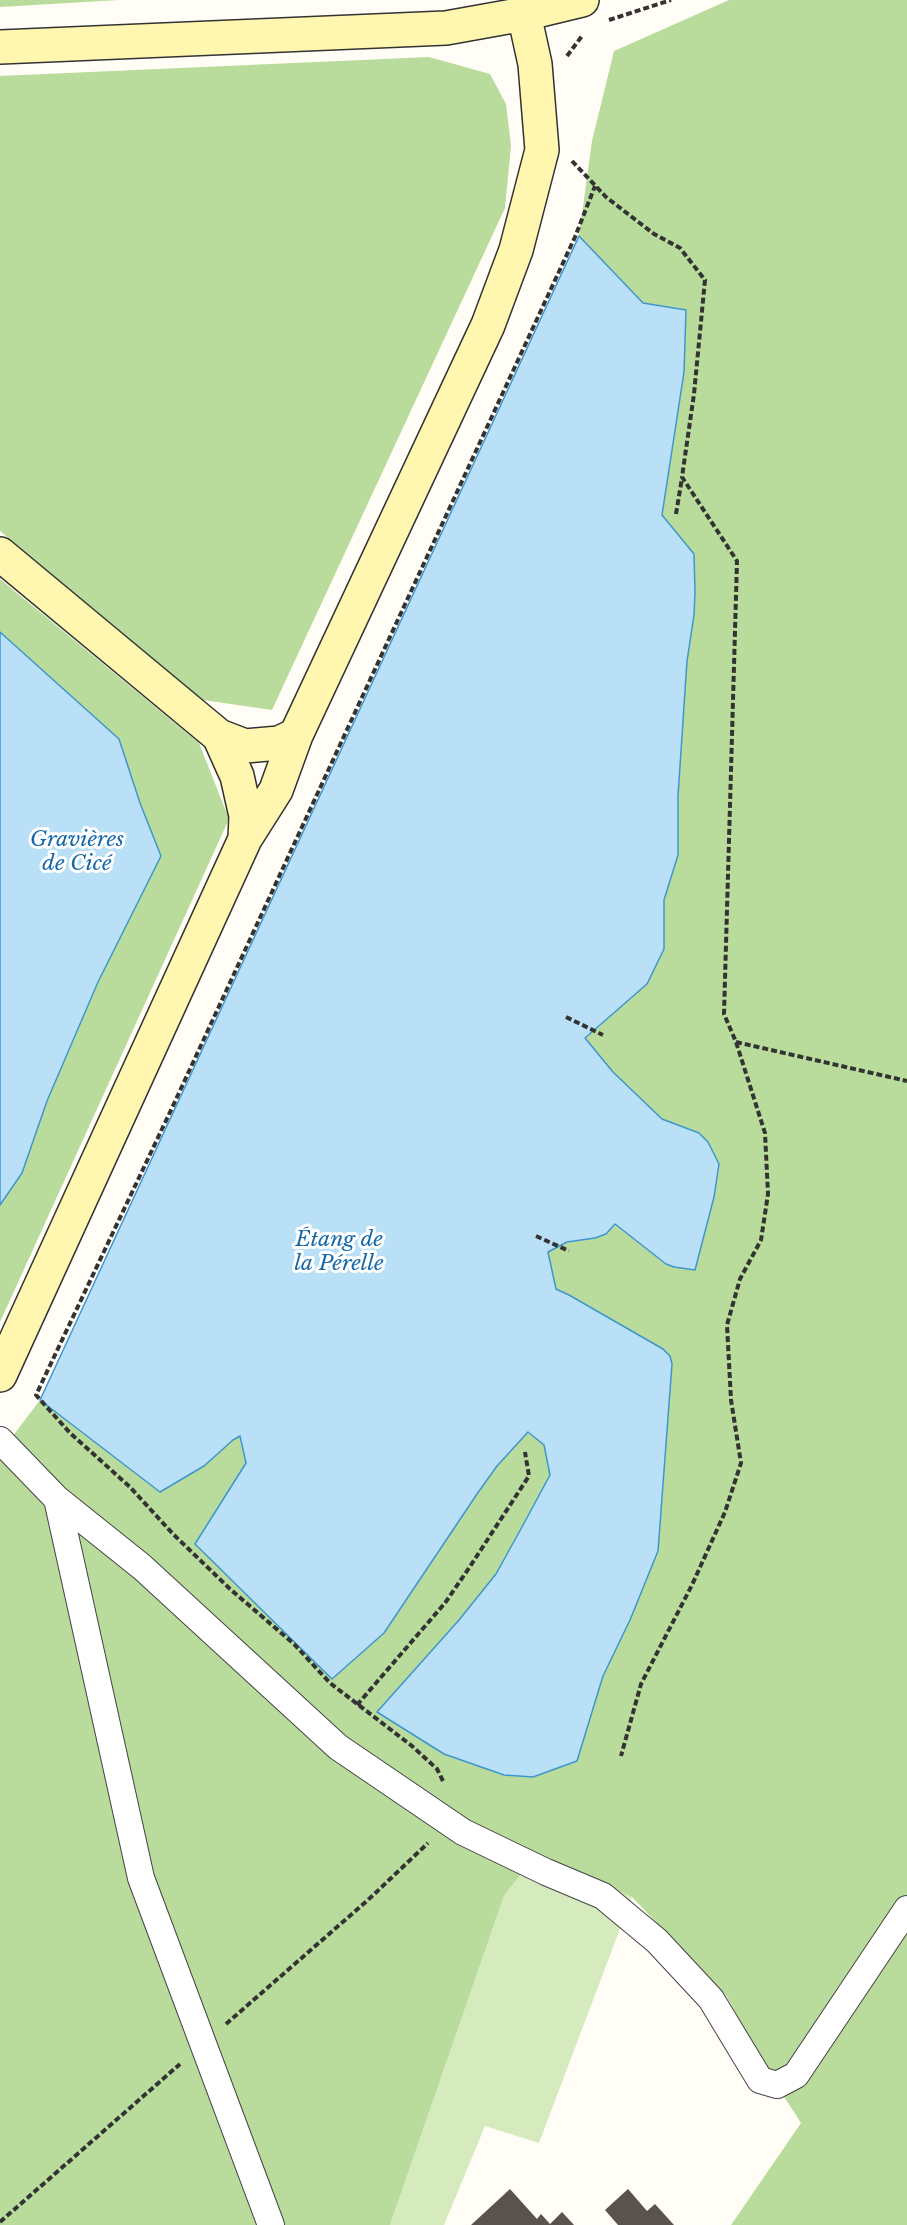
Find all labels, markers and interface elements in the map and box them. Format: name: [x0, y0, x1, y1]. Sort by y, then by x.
water label: Gravières de Cicé: [30, 827, 124, 877]
water label: Étang de la Pérelle: [294, 1227, 384, 1277]

